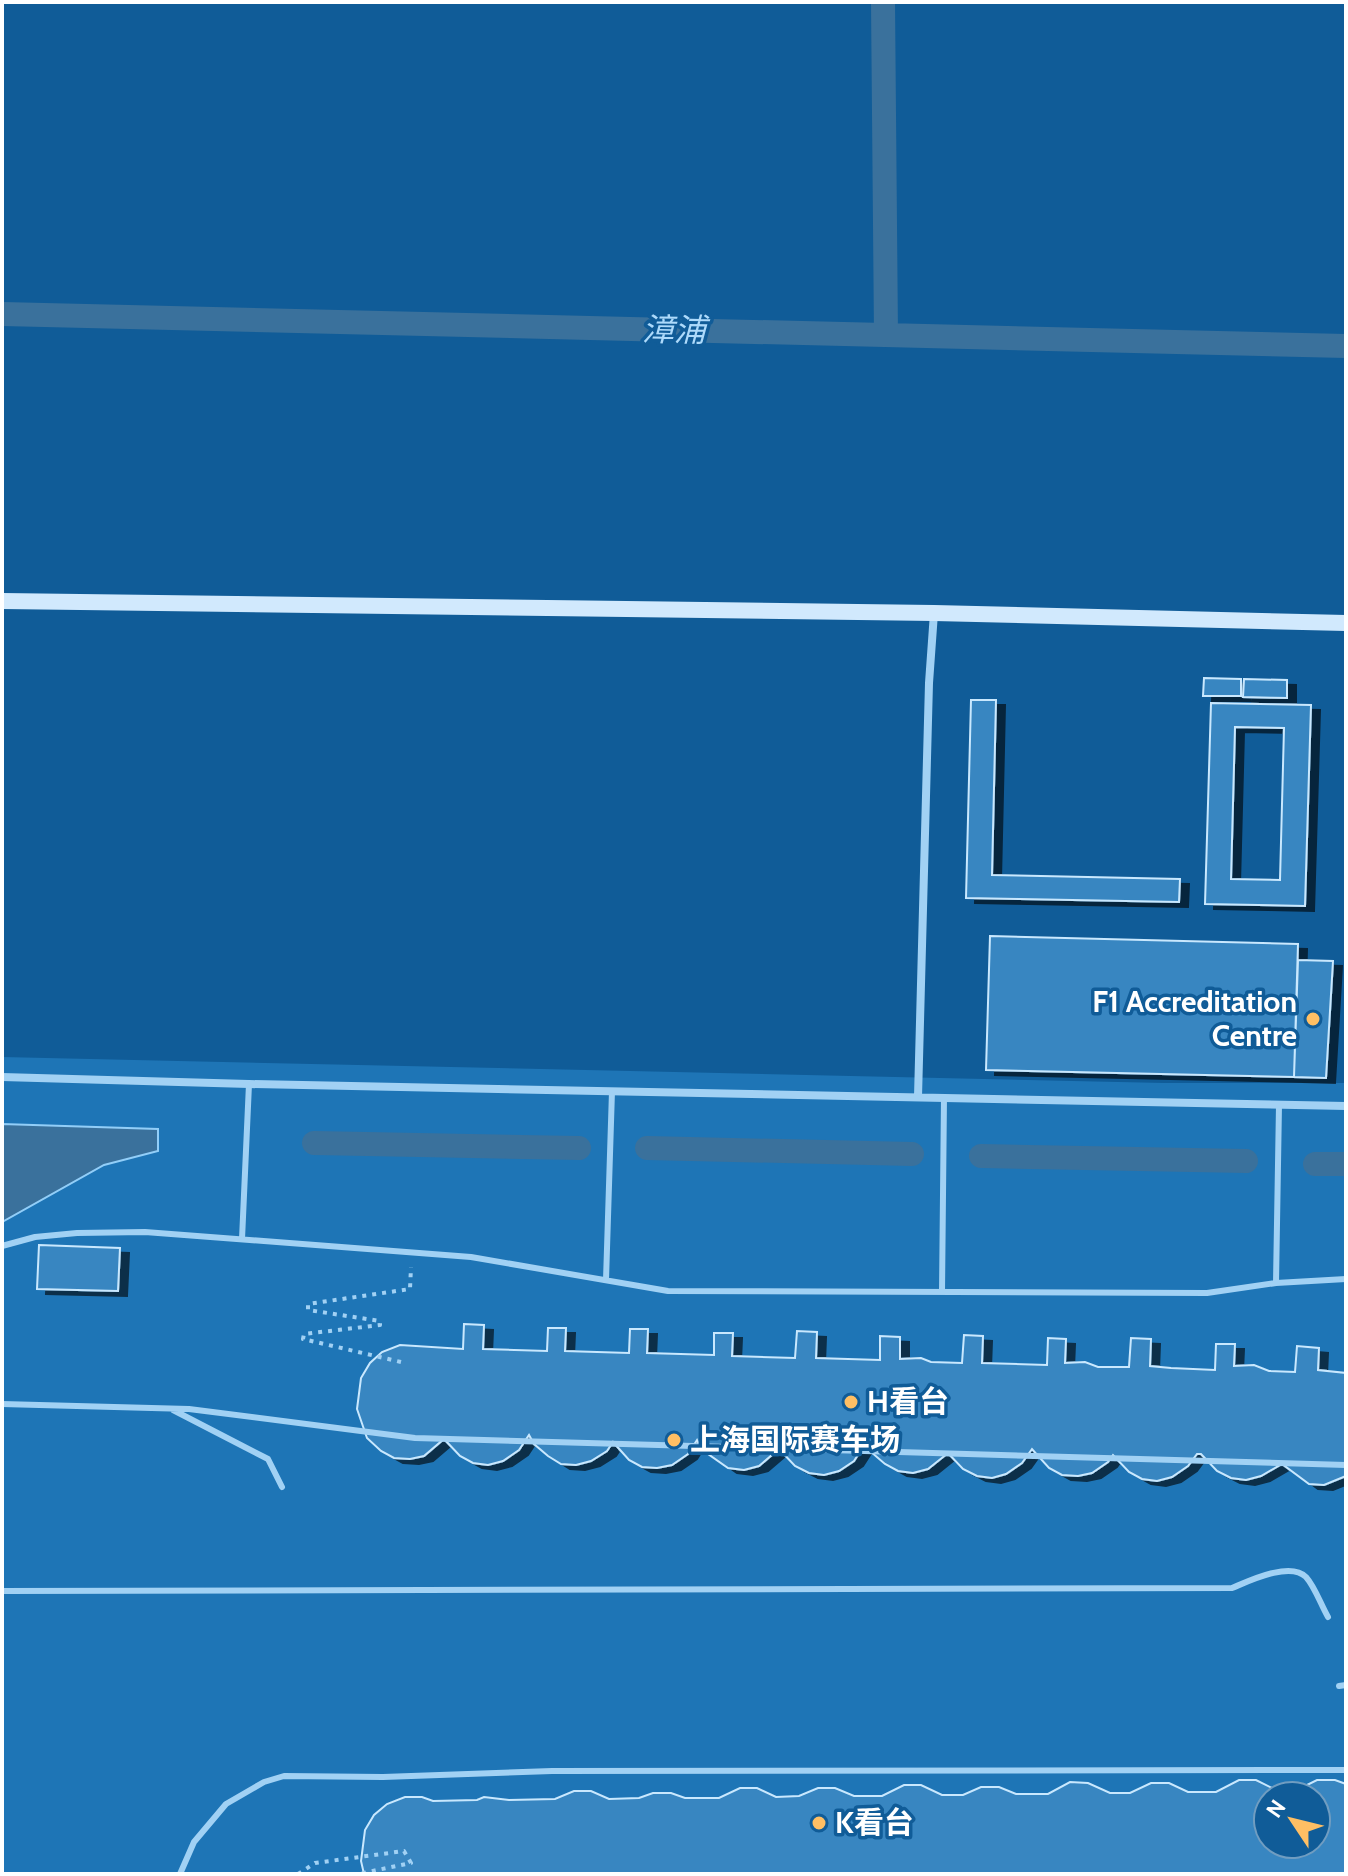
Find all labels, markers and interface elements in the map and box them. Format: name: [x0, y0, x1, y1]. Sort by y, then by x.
water label: 漳浦: [642, 309, 711, 350]
place label: F1 Accreditation Centre: [1092, 983, 1297, 1054]
marker: F1 Accreditation Centre: [1304, 1010, 1322, 1028]
place label: H看台: [867, 1383, 949, 1420]
marker: H看台: [842, 1393, 860, 1411]
place label: 上海国际赛车场: [690, 1421, 900, 1458]
marker: 上海国际赛车场: [665, 1431, 683, 1449]
north arrow: [1252, 1780, 1332, 1860]
text: N: [1261, 1795, 1292, 1823]
place label: K看台: [835, 1804, 914, 1841]
marker: K看台: [810, 1814, 828, 1832]

